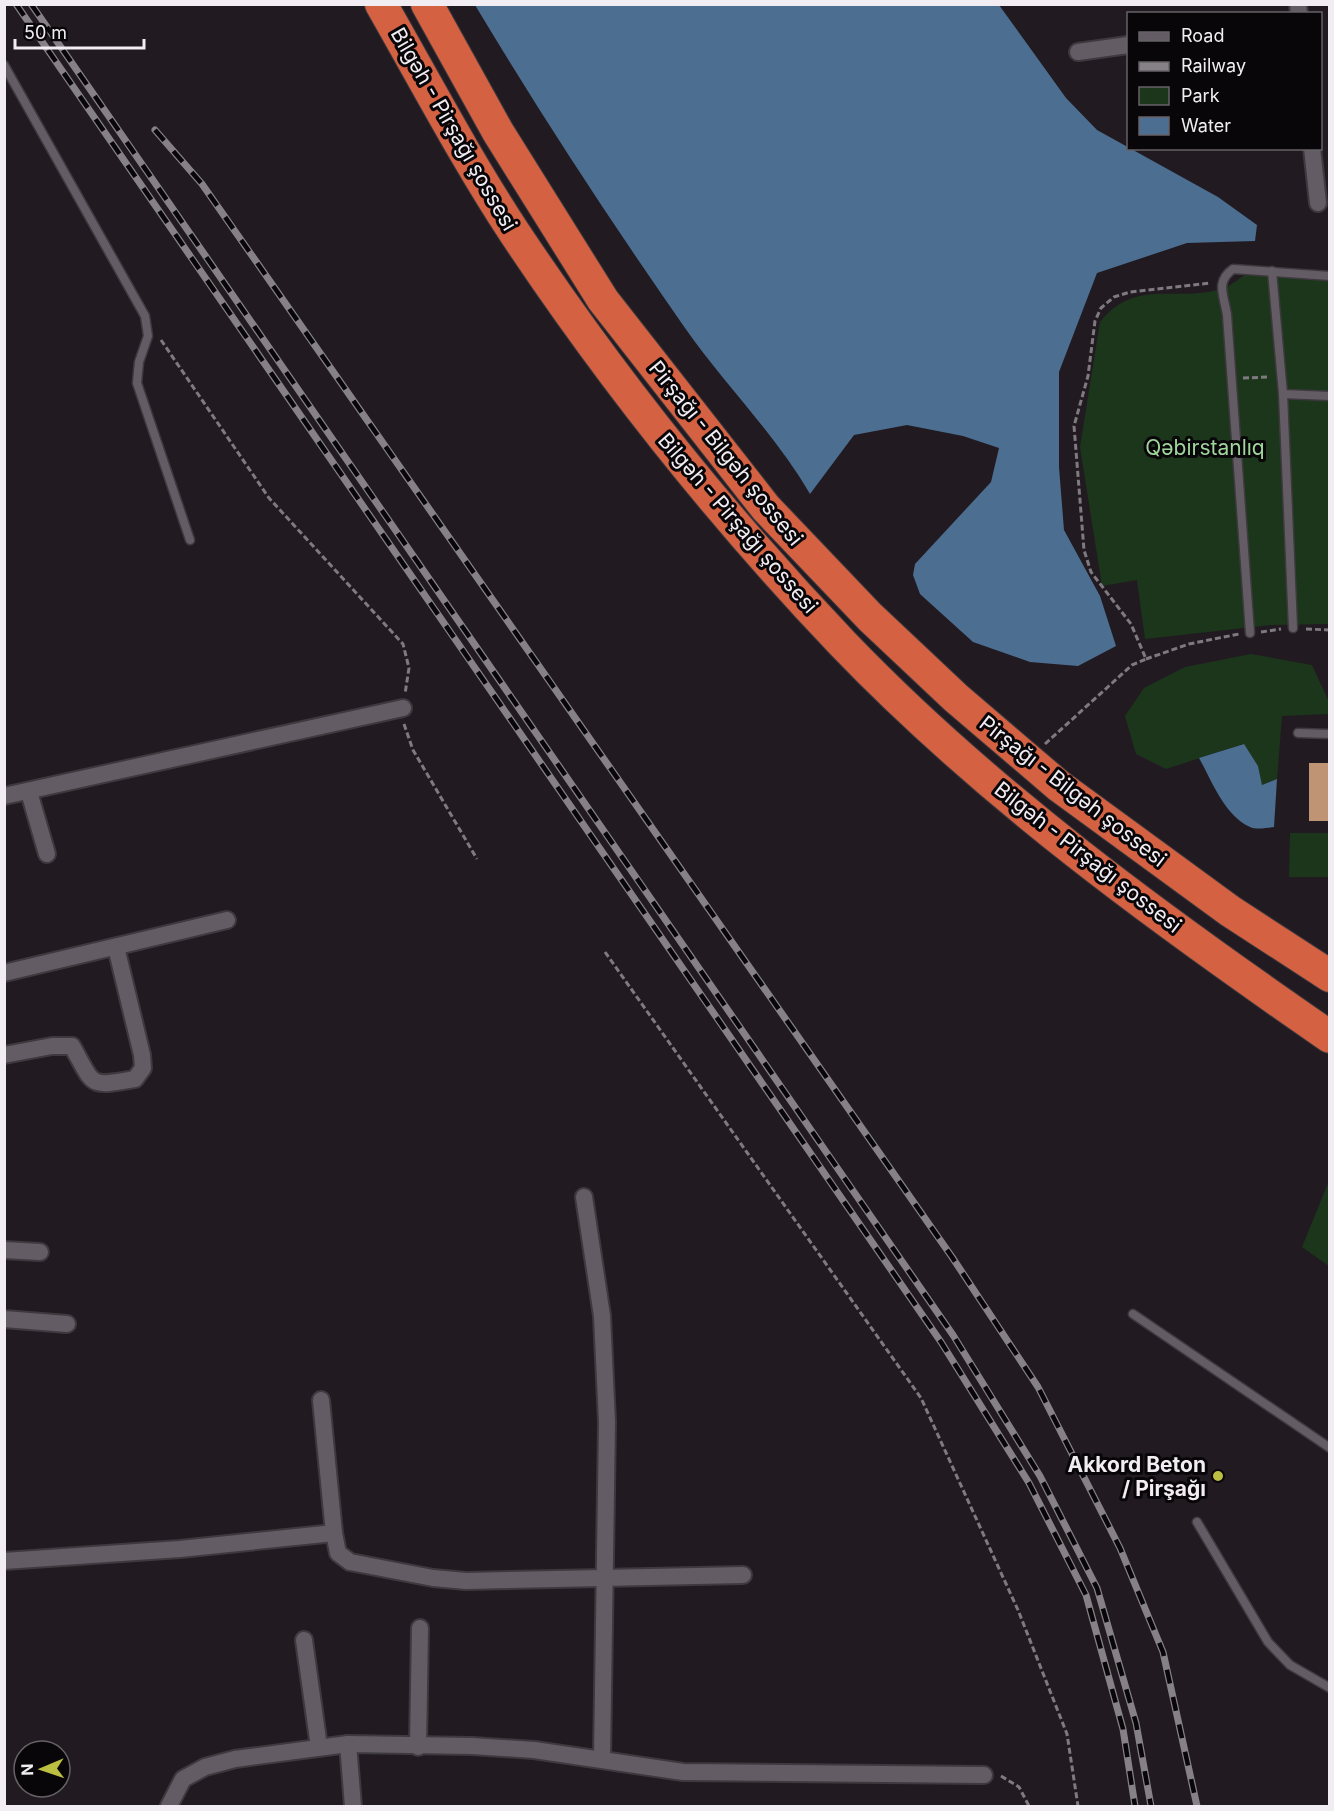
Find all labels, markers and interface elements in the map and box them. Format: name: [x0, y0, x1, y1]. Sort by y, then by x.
scale bar: [15, 12, 144, 50]
legend: [1127, 12, 1322, 150]
text: 50 m: [24, 22, 67, 43]
street label: Bilgəh - Pirşağı şossesi: [386, 23, 522, 235]
text: Road: [1181, 25, 1224, 46]
text: Railway: [1181, 55, 1246, 76]
text: Park: [1181, 85, 1220, 106]
text: Water: [1181, 115, 1231, 136]
street label: Pirşağı - Bilgəh şossesi: [644, 356, 808, 550]
street label: Bilgəh - Pirşağı şossesi: [653, 428, 823, 618]
park label: Qəbirstanlıq: [1145, 435, 1265, 460]
street label: Pirşağı - Bilgəh şossesi: [975, 710, 1171, 872]
street label: Bilgəh - Pirşağı şossesi: [990, 776, 1186, 938]
place label: Akkord Beton / Pirşağı: [1067, 1452, 1206, 1501]
marker: Akkord Beton / Pirşağı: [1211, 1469, 1225, 1483]
north arrow: [12, 1739, 72, 1799]
text: N: [17, 1763, 37, 1776]

